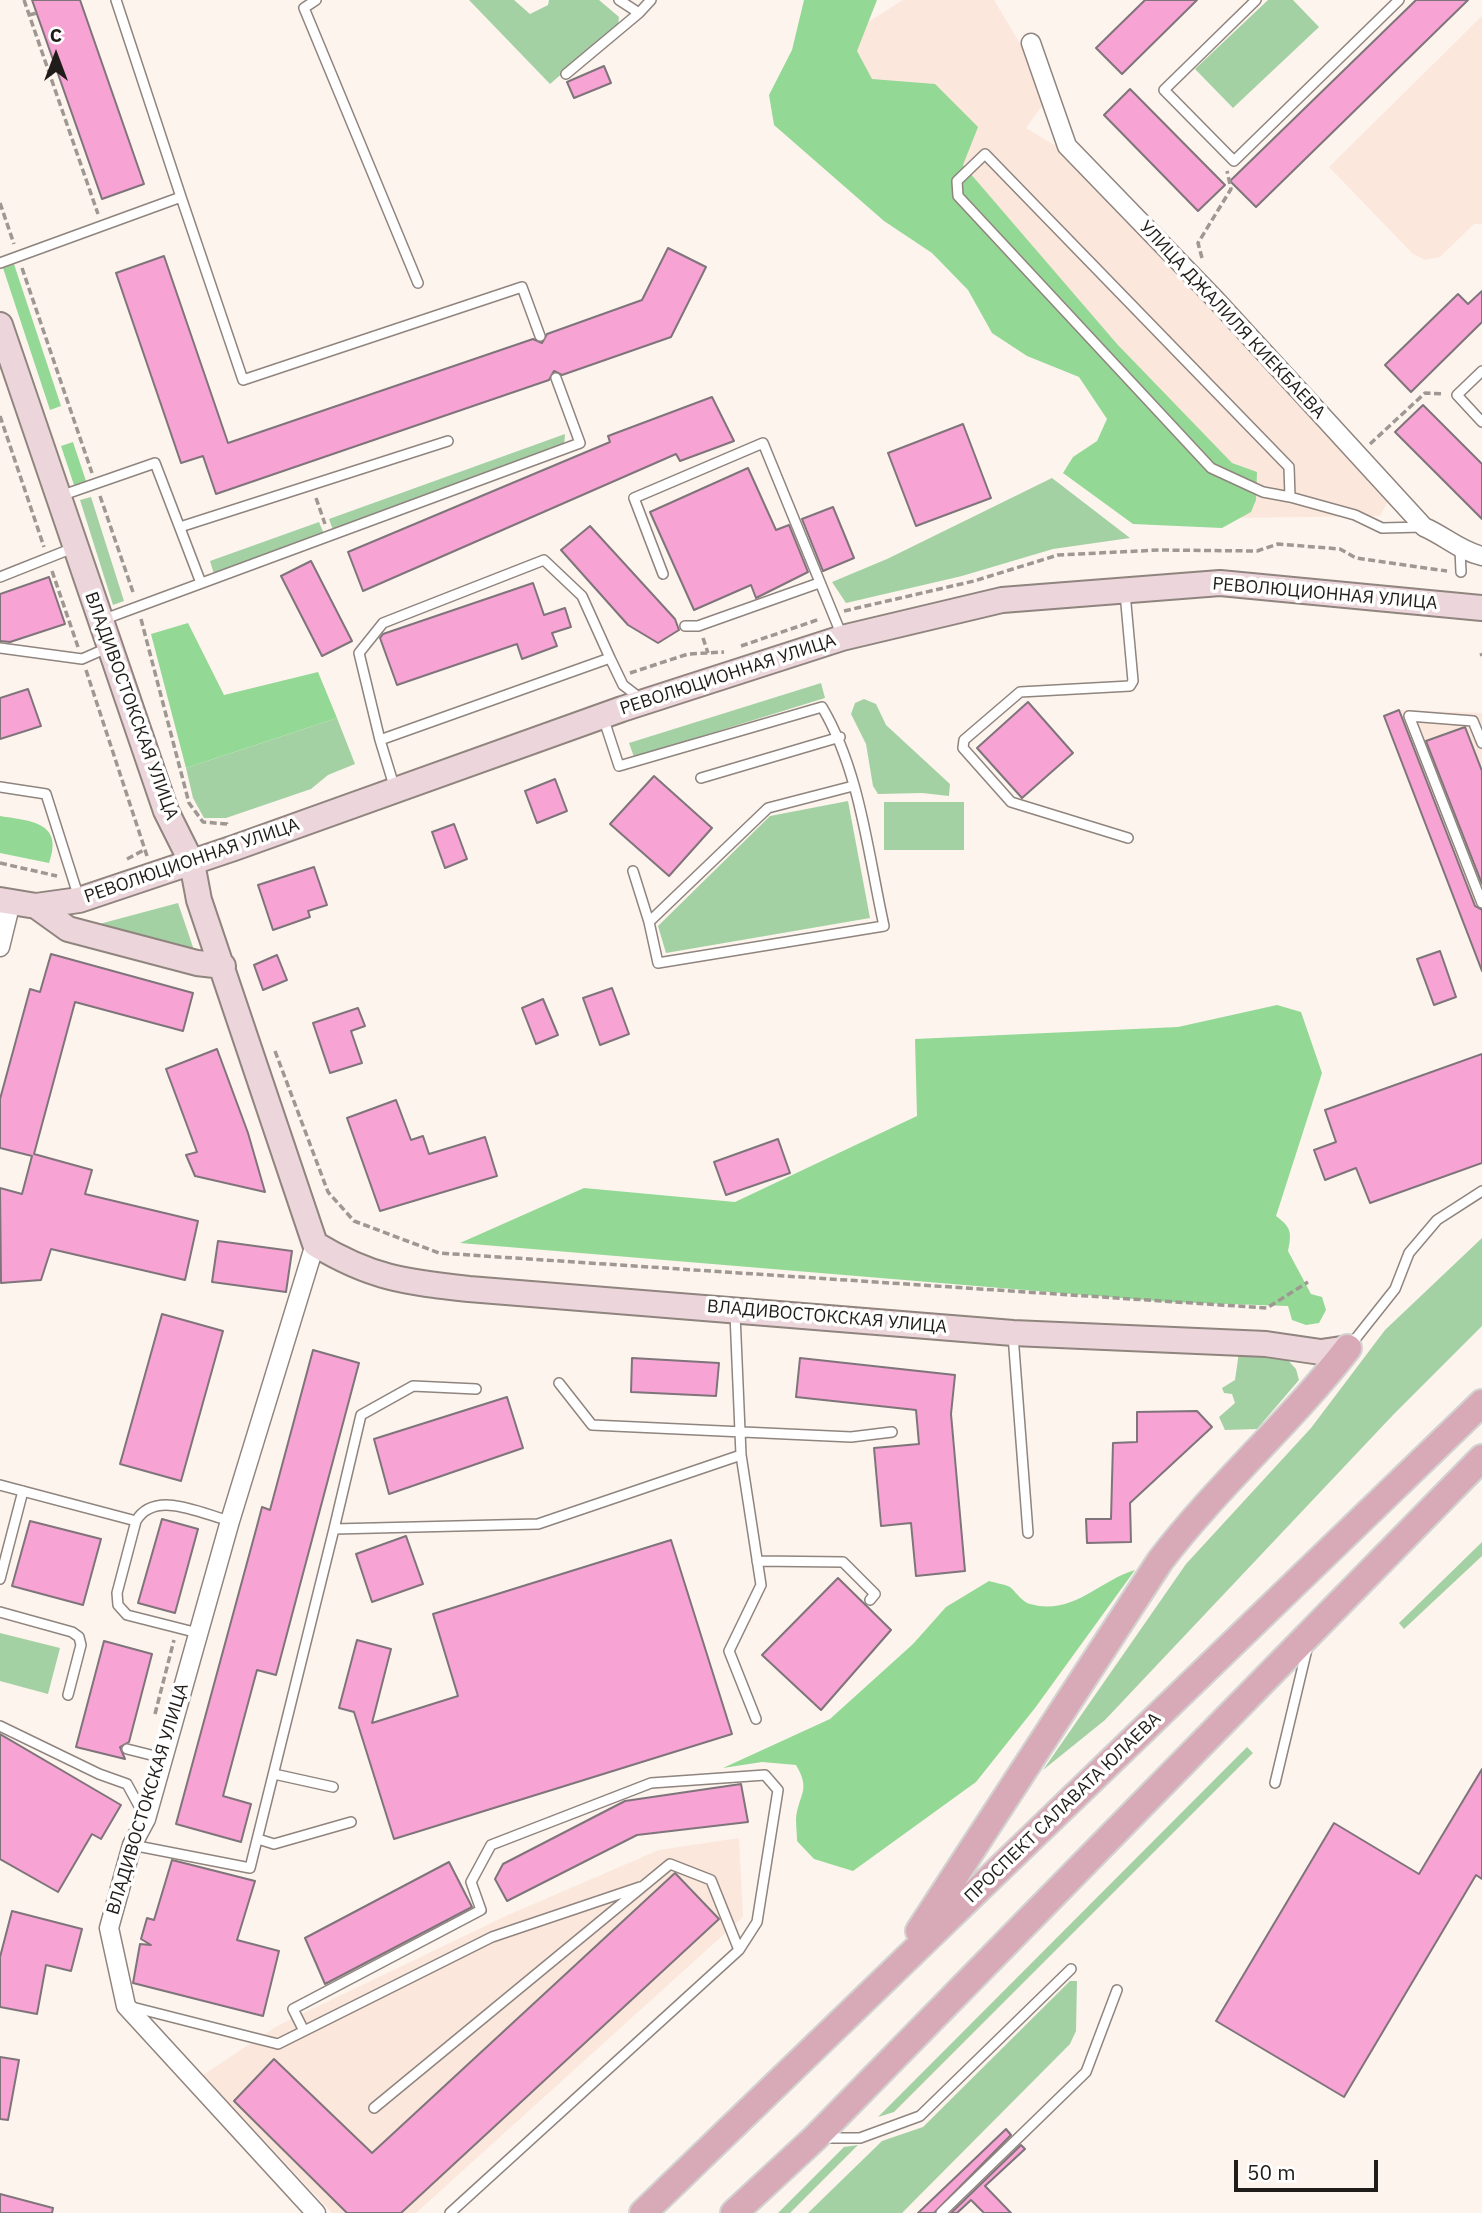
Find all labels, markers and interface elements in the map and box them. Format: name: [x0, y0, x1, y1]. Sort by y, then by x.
north arrow: [21, 21, 91, 91]
text: С: [50, 23, 62, 47]
street label: УЛИЦА ДЖАЛИЛЯ КИЕКБАЕВА: [1134, 217, 1330, 423]
street label: РЕВОЛЮЦИОННАЯ УЛИЦА: [1211, 573, 1439, 615]
street label: ВЛАДИВОСТОКСКАЯ УЛИЦА: [80, 589, 182, 823]
street label: РЕВОЛЮЦИОННАЯ УЛИЦА: [617, 630, 839, 720]
street label: РЕВОЛЮЦИОННАЯ УЛИЦА: [82, 814, 302, 908]
street label: ВЛАДИВОСТОКСКАЯ УЛИЦА: [706, 1296, 948, 1338]
street label: ВЛАДИВОСТОКСКАЯ УЛИЦА: [102, 1681, 194, 1917]
street label: ПРОСПЕКТ САЛАВАТА ЮЛАЕВА: [960, 1708, 1166, 1908]
scale bar: [1237, 2146, 1380, 2190]
text: 50 m: [1247, 2158, 1296, 2186]

